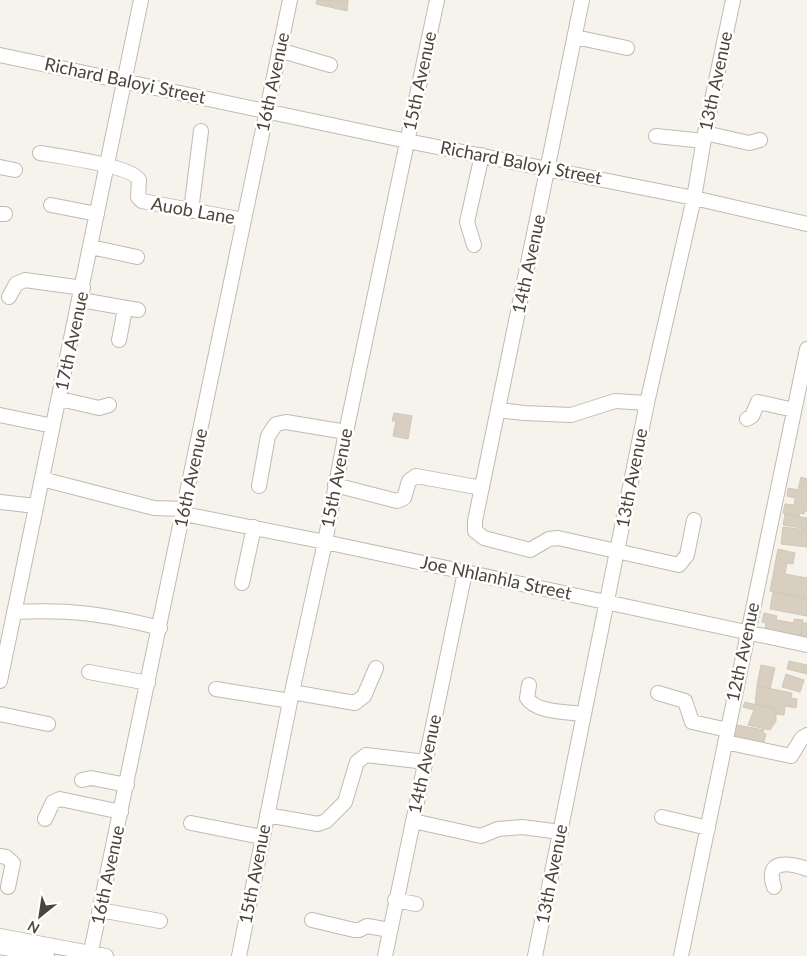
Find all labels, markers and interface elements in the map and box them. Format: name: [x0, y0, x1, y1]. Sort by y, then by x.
street label: 15th Avenue: [398, 29, 440, 132]
street label: 13th Avenue: [694, 29, 736, 132]
street label: 16th Avenue: [251, 30, 293, 133]
street label: Richard Baloyi Street: [43, 52, 208, 108]
street label: Richard Baloyi Street: [439, 136, 604, 189]
street label: Auob Lane: [150, 192, 237, 228]
street label: 14th Avenue: [507, 212, 549, 315]
street label: 17th Avenue: [50, 289, 92, 392]
street label: 16th Avenue: [169, 426, 211, 529]
street label: 15th Avenue: [316, 426, 356, 529]
street label: 13th Avenue: [611, 426, 651, 529]
street label: Joe Nhlanhla Street: [419, 550, 574, 604]
street label: 12th Avenue: [721, 600, 763, 703]
street label: 14th Avenue: [403, 712, 445, 815]
street label: 15th Avenue: [234, 822, 274, 925]
street label: 13th Avenue: [531, 822, 571, 925]
street label: 16th Avenue: [86, 823, 128, 926]
north arrow: [15, 891, 65, 941]
text: N: [24, 918, 42, 938]

